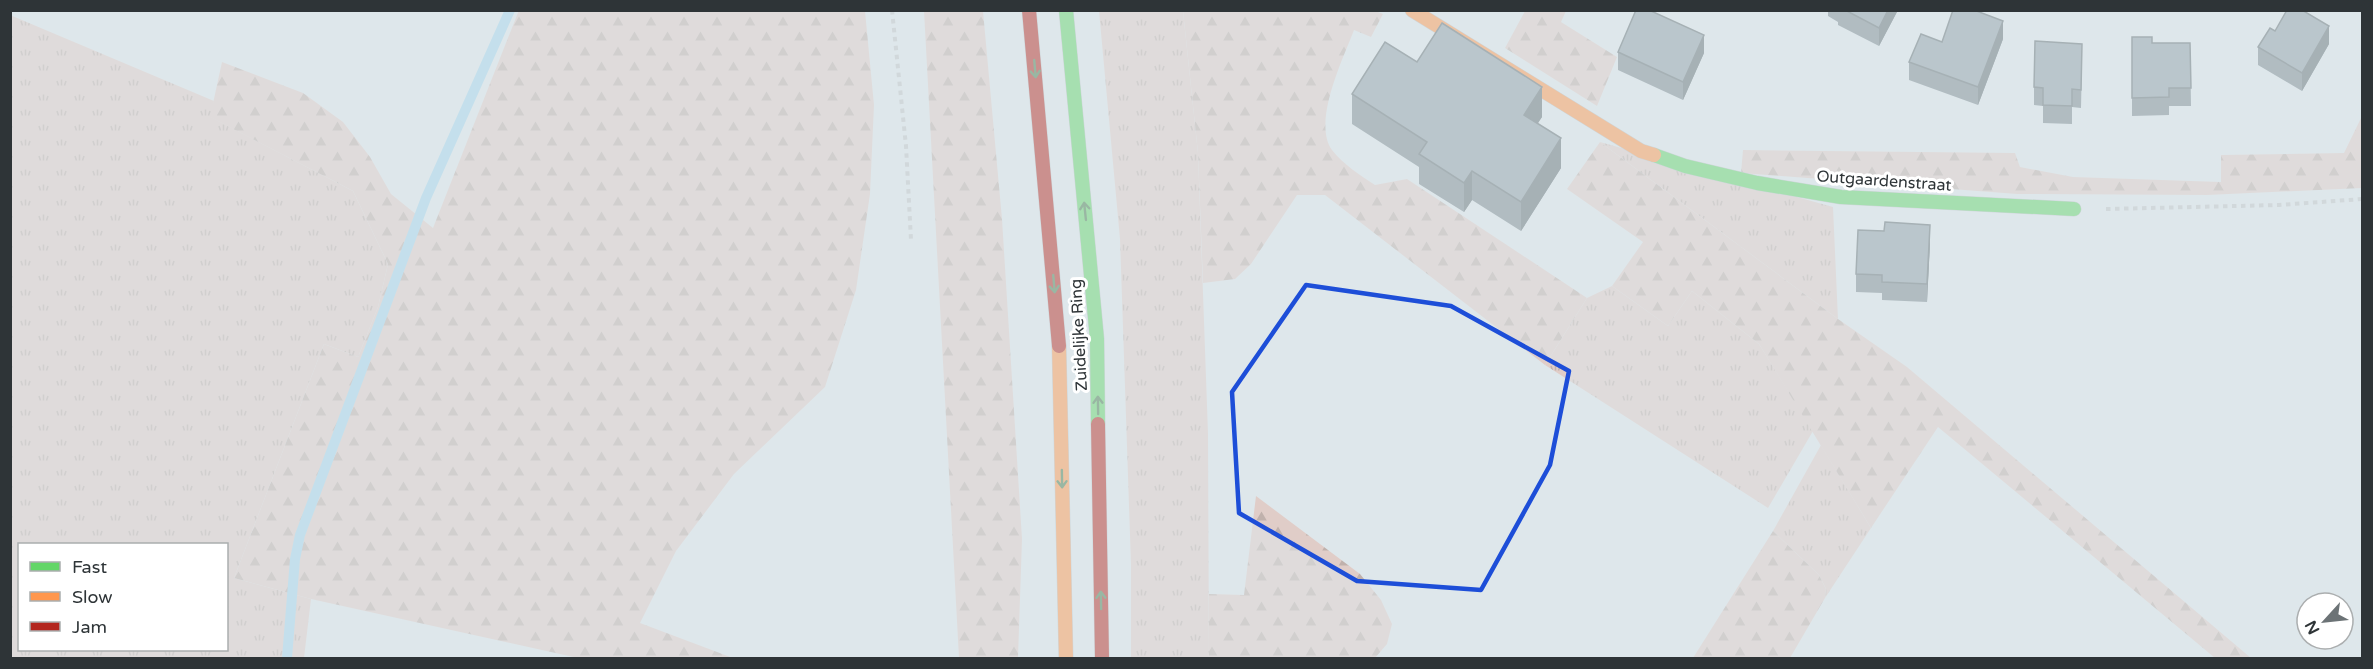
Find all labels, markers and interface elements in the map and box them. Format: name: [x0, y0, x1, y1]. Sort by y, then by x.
one-way arrow: [1030, 58, 1041, 78]
street label: Outgaardenstraat: [1816, 166, 1952, 196]
one-way arrow: [1079, 201, 1090, 221]
one-way arrow: [1049, 273, 1060, 293]
street label: Zuidelijke Ring: [1066, 278, 1092, 391]
one-way arrow: [1092, 396, 1104, 416]
one-way arrow: [1056, 468, 1068, 488]
legend: [18, 543, 228, 651]
text: Fast: [72, 556, 107, 578]
text: Slow: [72, 586, 113, 608]
one-way arrow: [1095, 591, 1107, 611]
north arrow: [2295, 591, 2355, 651]
text: Jam: [72, 616, 107, 638]
text: N: [2301, 617, 2324, 638]

